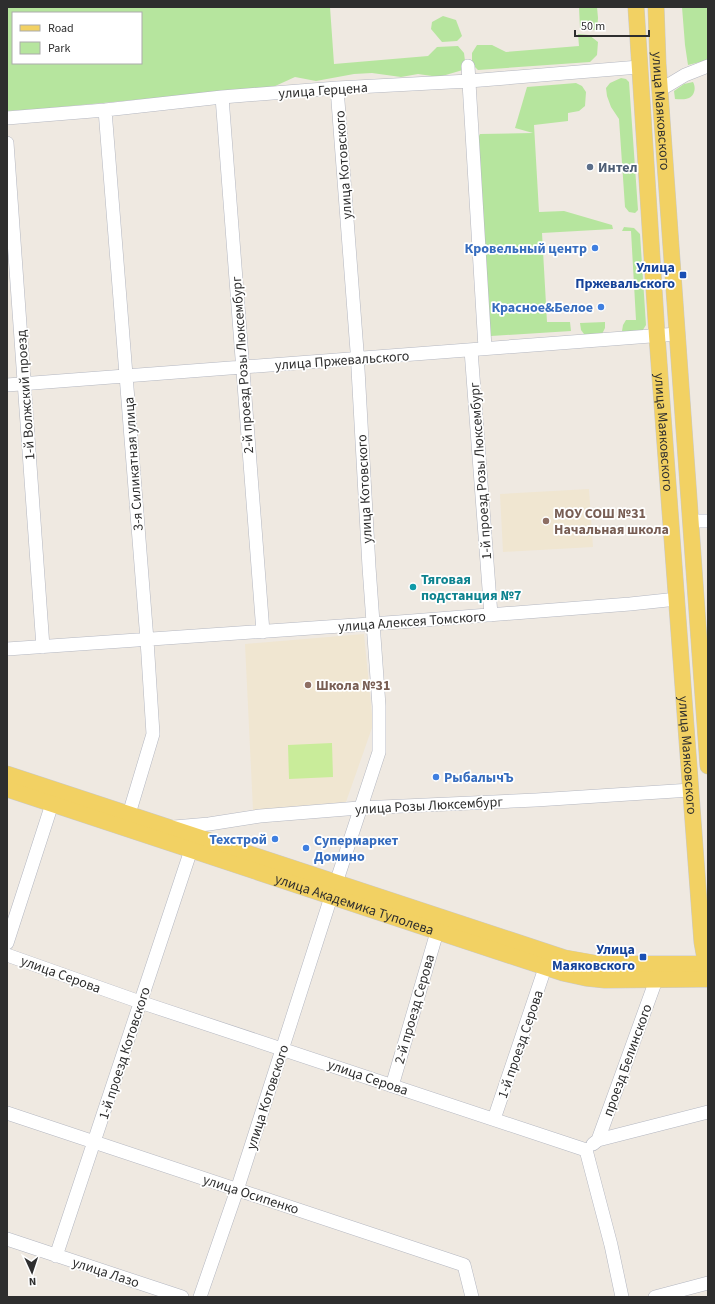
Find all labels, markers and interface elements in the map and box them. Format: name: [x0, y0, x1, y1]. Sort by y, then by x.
legend: [12, 12, 142, 64]
scale bar: [575, 12, 649, 38]
text: 50 m: [581, 18, 605, 35]
text: Road: [48, 20, 74, 37]
text: Park: [48, 40, 70, 57]
street label: улица Маяковского: [647, 51, 675, 171]
street label: улица Герцена: [278, 78, 368, 104]
street label: улица Котовского: [330, 110, 358, 220]
place label: Интел: [598, 158, 638, 178]
marker: Интел: [585, 162, 595, 172]
place label: Кровельный центр: [465, 239, 587, 259]
marker: Кровельный центр: [590, 243, 600, 253]
place label: Улица Пржевальского: [575, 258, 675, 294]
marker: Улица Пржевальского: [678, 270, 688, 280]
street label: 2-й проезд Розы Люксембург: [227, 275, 259, 454]
place label: Красное&Белое: [491, 298, 593, 318]
marker: Красное&Белое: [596, 302, 606, 312]
street label: 1-й Волжский проезд: [11, 329, 41, 461]
street label: улица Пржевальского: [274, 346, 410, 376]
street label: улица Маяковского: [649, 372, 678, 492]
street label: 1-й проезд Розы Люксембург: [465, 381, 497, 560]
street label: 3-я Силикатная улица: [119, 396, 149, 532]
street label: улица Котовского: [352, 434, 378, 544]
place label: МОУ СОШ №31 Начальная школа: [554, 504, 669, 540]
marker: МОУ СОШ №31 Начальная школа: [541, 516, 551, 526]
place label: Тяговая подстанция №7: [421, 570, 521, 606]
marker: Тяговая подстанция №7: [408, 582, 418, 592]
street label: улица Алексея Томского: [338, 607, 487, 637]
place label: Школа №31: [316, 676, 390, 696]
marker: Школа №31: [303, 680, 313, 690]
street label: улица Маяковского: [673, 695, 702, 815]
place label: РыбалычЪ: [444, 768, 514, 788]
marker: РыбалычЪ: [431, 772, 441, 782]
street label: улица Розы Люксембург: [354, 792, 504, 820]
place label: Техстрой: [209, 830, 267, 850]
place label: Супермаркет Домино: [314, 831, 399, 867]
marker: Техстрой: [270, 834, 280, 844]
marker: Супермаркет Домино: [301, 843, 311, 853]
street label: улица Академика Туполева: [272, 869, 436, 941]
place label: Улица Маяковского: [552, 940, 635, 976]
street label: улица Серова: [18, 951, 104, 999]
street label: 2-й проезд Серова: [390, 952, 440, 1066]
marker: Улица Маяковского: [638, 952, 648, 962]
street label: 1-й проезд Котовского: [94, 984, 156, 1122]
street label: 1-й проезд Серова: [493, 988, 549, 1101]
street label: проезд Белинского: [598, 1001, 658, 1119]
street label: улица Котовского: [242, 1042, 294, 1152]
street label: улица Серова: [325, 1055, 411, 1101]
street label: улица Осипенко: [200, 1170, 301, 1220]
north arrow: [12, 1252, 52, 1292]
street label: улица Лазо: [70, 1253, 142, 1293]
text: N: [28, 1274, 37, 1289]

